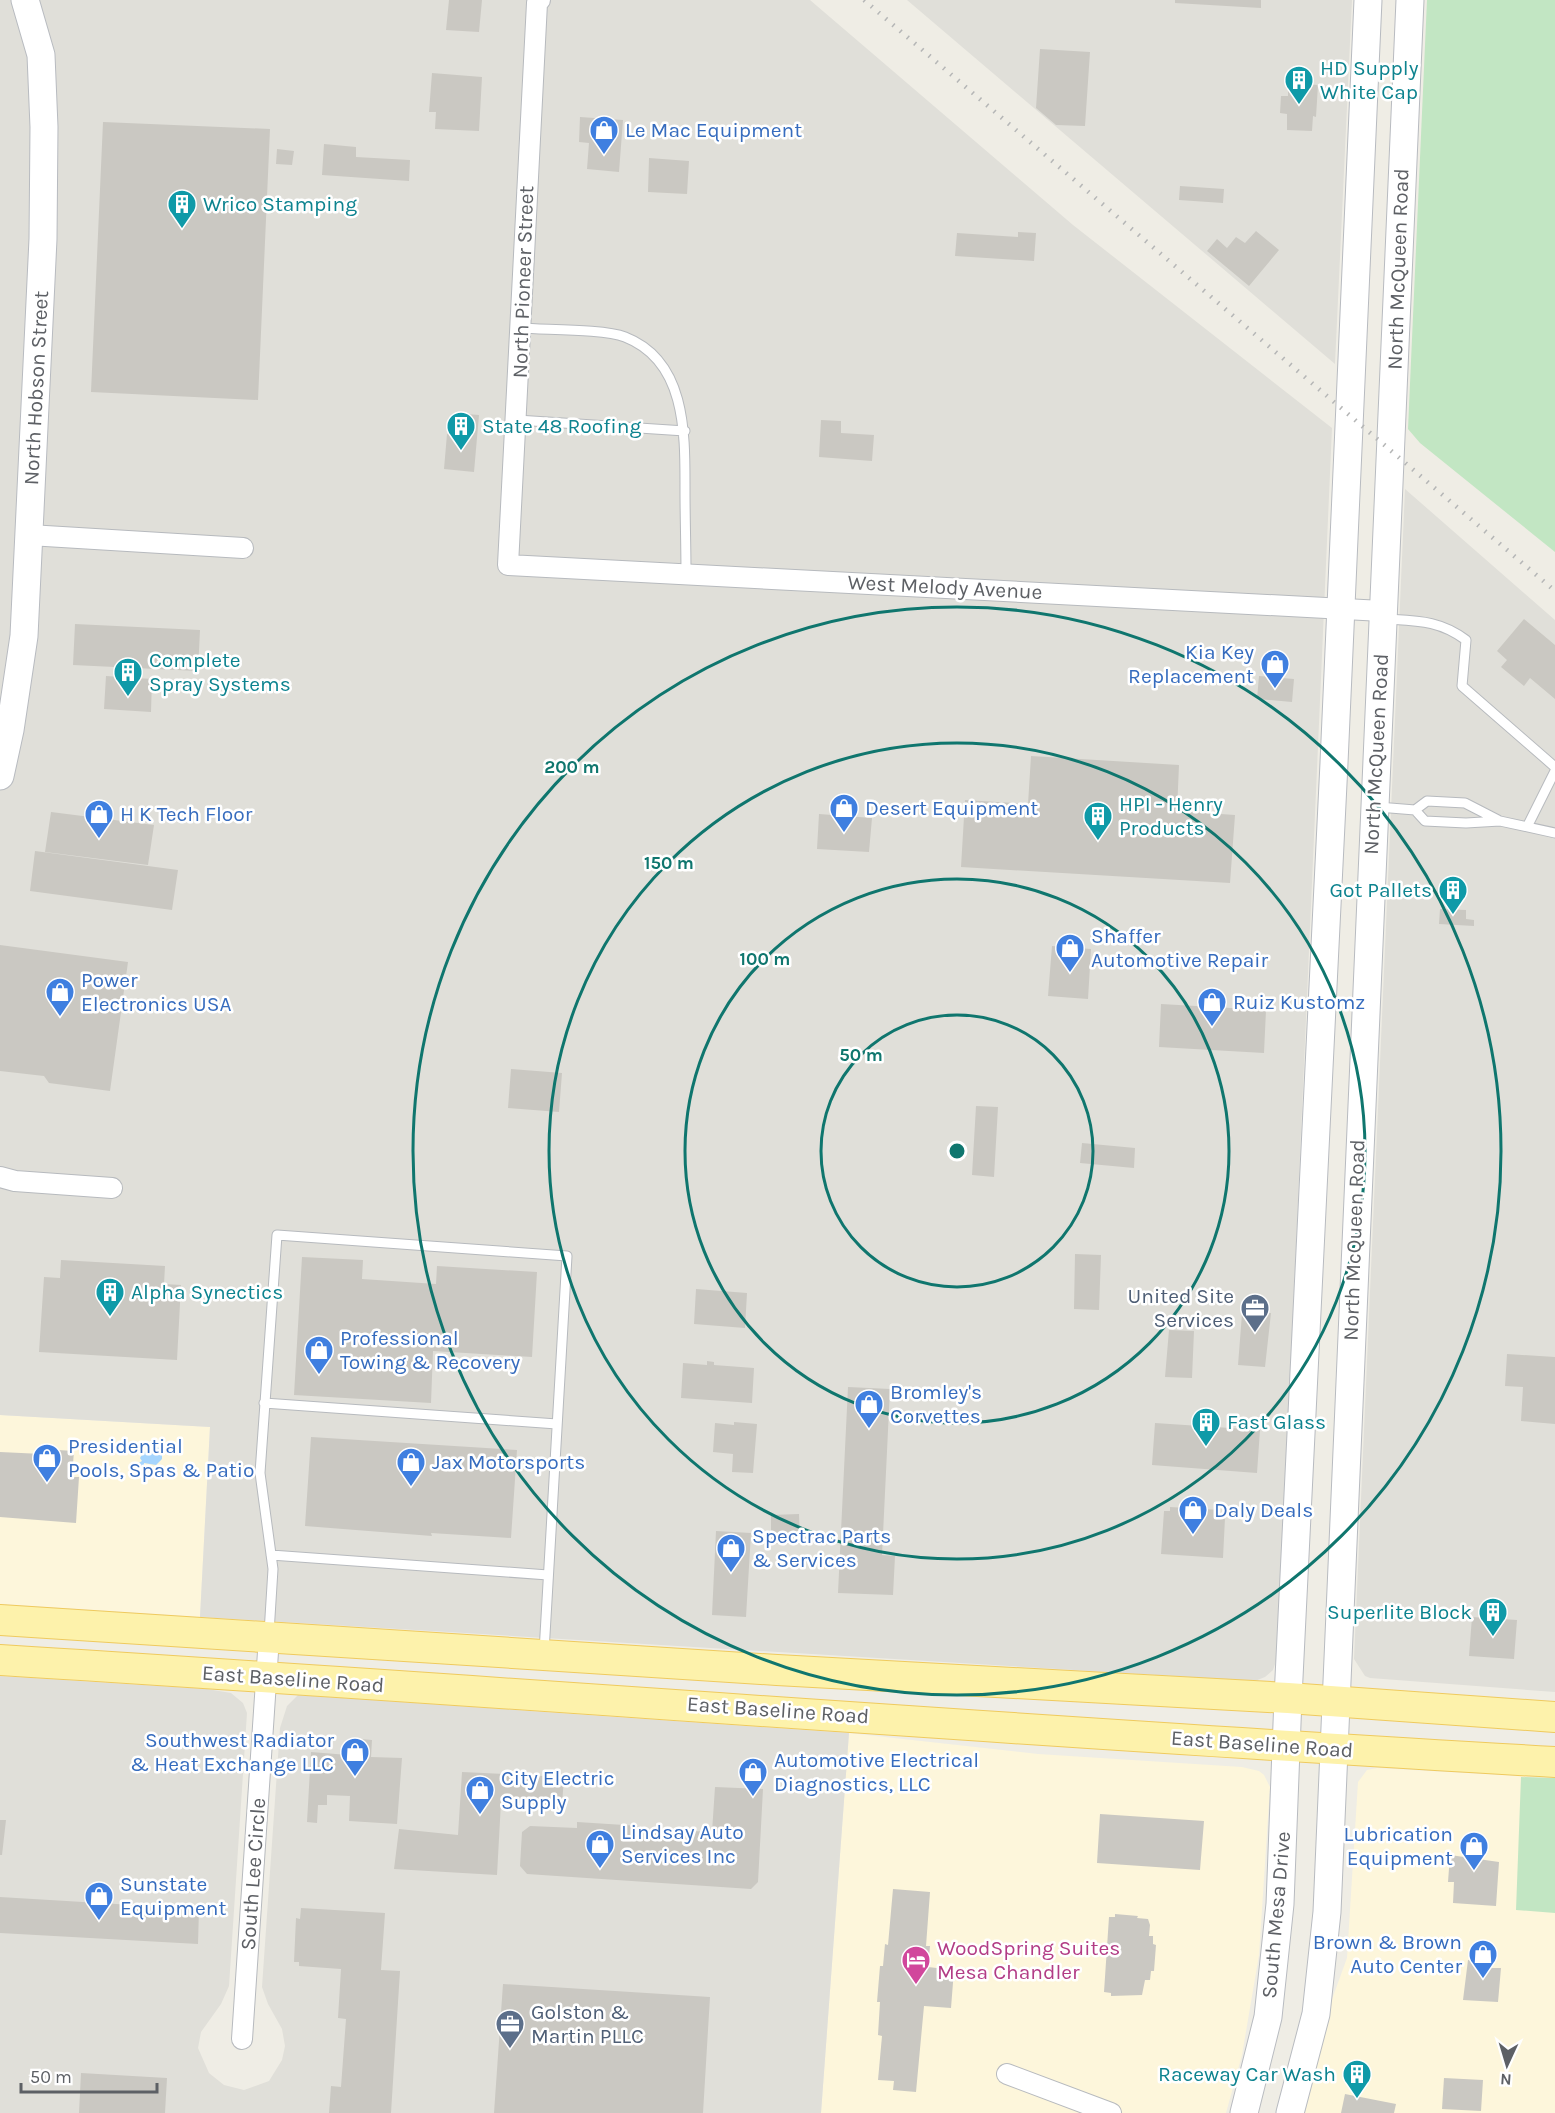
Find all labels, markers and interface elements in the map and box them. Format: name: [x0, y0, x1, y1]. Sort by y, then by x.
place label: HD Supply White Cap: [1320, 56, 1419, 104]
building icon: HD Supply White Cap: [1283, 64, 1315, 106]
shop icon: Le Mac Equipment: [588, 114, 620, 156]
place label: Le Mac Equipment: [625, 118, 802, 142]
street label: North McQueen Road: [1382, 168, 1414, 370]
street label: North Pioneer Street: [508, 185, 538, 379]
building icon: Wrico Stamping: [166, 188, 198, 230]
place label: Wrico Stamping: [203, 192, 357, 216]
street label: North Hobson Street: [19, 290, 53, 486]
building icon: State 48 Roofing: [445, 410, 477, 452]
place label: State 48 Roofing: [482, 414, 641, 438]
street label: West Melody Avenue: [847, 570, 1043, 604]
place label: Kia Key Replacement: [1128, 640, 1254, 688]
place label: Complete Spray Systems: [149, 648, 291, 696]
shop icon: Kia Key Replacement: [1259, 648, 1291, 690]
street label: North McQueen Road: [1359, 653, 1393, 855]
building icon: Complete Spray Systems: [112, 656, 144, 698]
text: 200 m: [544, 756, 600, 778]
shop icon: Desert Equipment: [828, 792, 860, 834]
place label: HPI - Henry Products: [1119, 792, 1223, 840]
place label: Desert Equipment: [865, 796, 1038, 820]
shop icon: H K Tech Floor: [83, 798, 115, 840]
building icon: HPI - Henry Products: [1082, 800, 1114, 842]
place label: H K Tech Floor: [120, 802, 253, 826]
text: 150 m: [644, 852, 694, 874]
building icon: Got Pallets: [1437, 874, 1469, 916]
place label: Got Pallets: [1329, 878, 1432, 902]
place label: Shaffer Automotive Repair: [1091, 924, 1268, 972]
shop icon: Shaffer Automotive Repair: [1054, 932, 1086, 974]
text: 100 m: [740, 948, 790, 970]
place label: Power Electronics USA: [81, 968, 232, 1016]
shop icon: Power Electronics USA: [44, 976, 76, 1018]
shop icon: Ruiz Kustomz: [1196, 986, 1228, 1028]
place label: Ruiz Kustomz: [1233, 990, 1365, 1014]
text: 50 m: [839, 1044, 883, 1066]
street label: North McQueen Road: [1338, 1139, 1370, 1341]
centre of rings: [947, 1141, 967, 1161]
building icon: Alpha Synectics: [94, 1276, 126, 1318]
place label: Alpha Synectics: [131, 1280, 283, 1304]
place label: United Site Services: [1128, 1284, 1234, 1332]
office icon: United Site Services: [1239, 1292, 1271, 1334]
place label: Professional Towing & Recovery: [340, 1326, 520, 1374]
shop icon: Professional Towing & Recovery: [303, 1334, 335, 1376]
place label: Bromley's Corvettes: [890, 1380, 982, 1428]
shop icon: Bromley's Corvettes: [853, 1388, 885, 1430]
building icon: Fast Glass: [1190, 1406, 1222, 1448]
place label: Fast Glass: [1227, 1410, 1326, 1434]
place label: Presidential Pools, Spas & Patio: [68, 1434, 254, 1482]
shop icon: Presidential Pools, Spas & Patio: [31, 1442, 63, 1484]
shop icon: Jax Motorsports: [395, 1446, 427, 1488]
place label: Jax Motorsports: [432, 1450, 585, 1474]
shop icon: Daly Deals: [1177, 1494, 1209, 1536]
place label: Daly Deals: [1214, 1498, 1313, 1522]
place label: Spectrac Parts & Services: [752, 1524, 891, 1572]
shop icon: Spectrac Parts & Services: [715, 1532, 747, 1574]
building icon: Superlite Block: [1477, 1596, 1509, 1638]
place label: Superlite Block: [1327, 1600, 1472, 1624]
street label: East Baseline Road: [201, 1661, 385, 1697]
street label: East Baseline Road: [686, 1692, 870, 1728]
street label: East Baseline Road: [1170, 1726, 1354, 1762]
place label: Southwest Radiator & Heat Exchange LLC: [130, 1728, 334, 1776]
shop icon: Southwest Radiator & Heat Exchange LLC: [339, 1736, 371, 1778]
place label: Automotive Electrical Diagnostics, LLC: [774, 1748, 979, 1796]
shop icon: Automotive Electrical Diagnostics, LLC: [737, 1756, 769, 1798]
place label: City Electric Supply: [501, 1766, 615, 1814]
shop icon: City Electric Supply: [464, 1774, 496, 1816]
street label: South Lee Circle: [236, 1797, 270, 1951]
place label: Lindsay Auto Services Inc: [621, 1820, 744, 1868]
place label: Lubrication Equipment: [1343, 1822, 1453, 1870]
shop icon: Lindsay Auto Services Inc: [584, 1828, 616, 1870]
street label: South Mesa Drive: [1257, 1830, 1295, 2000]
shop icon: Lubrication Equipment: [1458, 1830, 1490, 1872]
place label: Sunstate Equipment: [120, 1872, 226, 1920]
shop icon: Sunstate Equipment: [83, 1880, 115, 1922]
place label: Brown & Brown Auto Center: [1313, 1930, 1462, 1978]
place label: WoodSpring Suites Mesa Chandler: [937, 1936, 1120, 1984]
shop icon: Brown & Brown Auto Center: [1467, 1938, 1499, 1980]
hotel icon: WoodSpring Suites Mesa Chandler: [900, 1944, 932, 1986]
place label: Golston & Martin PLLC: [531, 2000, 644, 2048]
office icon: Golston & Martin PLLC: [494, 2008, 526, 2050]
north arrow: [1477, 2035, 1537, 2095]
scale bar: [21, 2056, 158, 2094]
building icon: Raceway Car Wash: [1341, 2058, 1373, 2100]
place label: Raceway Car Wash: [1158, 2062, 1336, 2086]
text: 50 m: [30, 2066, 72, 2088]
text: N: [1500, 2070, 1512, 2089]

